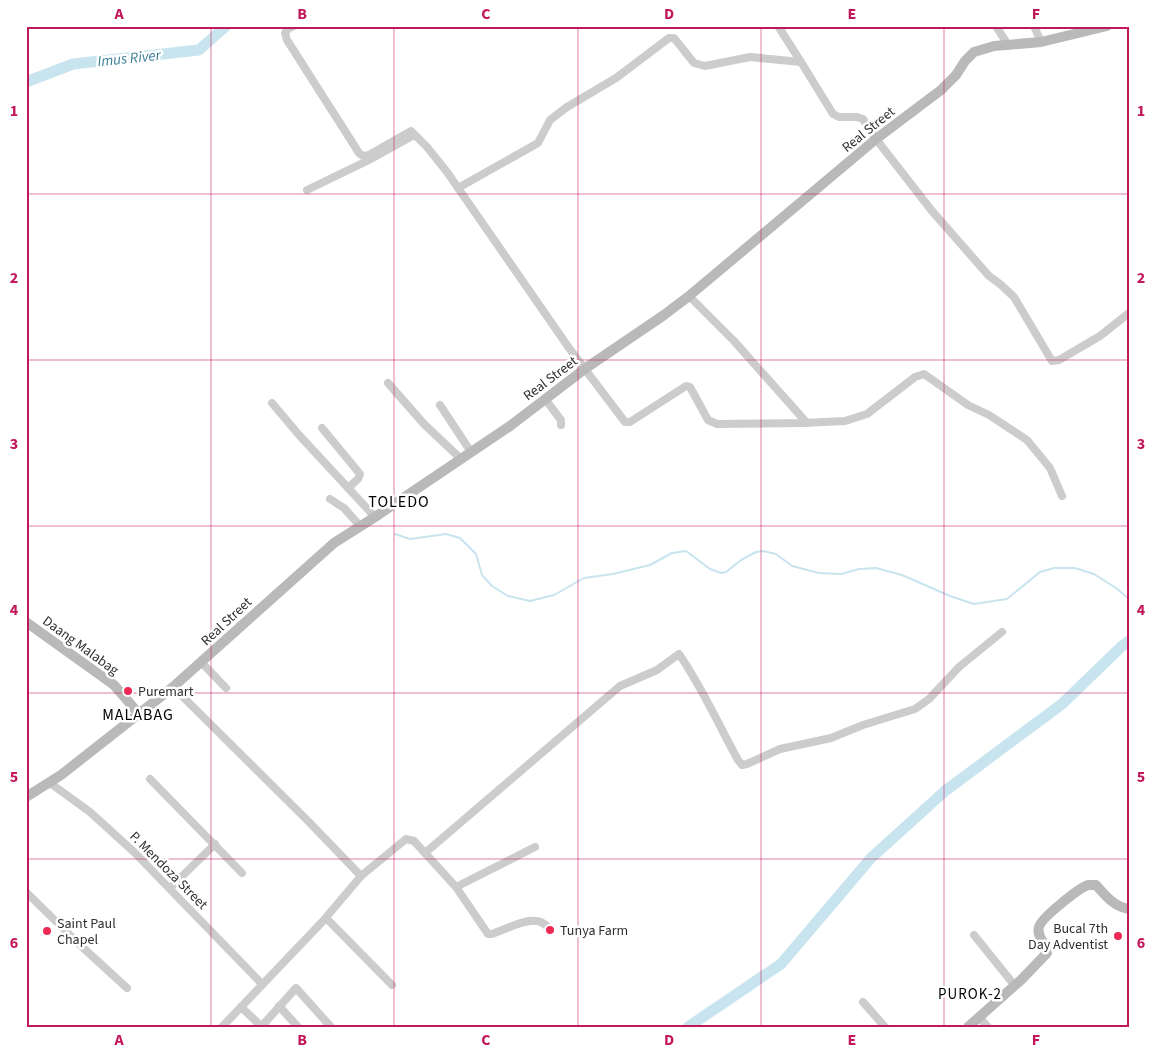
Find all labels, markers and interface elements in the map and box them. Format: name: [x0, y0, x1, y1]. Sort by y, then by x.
text: A: [113, 3, 124, 25]
text: B: [297, 3, 307, 25]
text: C: [481, 3, 491, 25]
text: D: [664, 3, 674, 25]
text: E: [848, 3, 856, 25]
text: F: [1032, 3, 1040, 25]
water label: Imus River: [96, 45, 163, 72]
text: 1: [10, 100, 18, 122]
text: 1: [1137, 100, 1145, 122]
street label: Real Street: [838, 102, 900, 157]
text: 2: [10, 267, 18, 289]
text: 2: [1137, 267, 1145, 289]
street label: Real Street: [519, 352, 582, 406]
text: 3: [10, 433, 18, 455]
text: 3: [1137, 433, 1145, 455]
district label: TOLEDO: [368, 491, 430, 513]
street label: Real Street: [197, 593, 257, 651]
text: 4: [10, 599, 19, 621]
text: 4: [1137, 599, 1146, 621]
street label: Daang Malabag: [38, 611, 123, 680]
place label: Puremart: [138, 682, 194, 702]
marker: Puremart: [122, 685, 134, 697]
district label: MALABAG: [102, 704, 174, 726]
text: 5: [10, 766, 18, 788]
text: 5: [1137, 766, 1145, 788]
street label: P. Mendoza Street: [125, 827, 212, 914]
place label: Saint Paul Chapel: [57, 914, 116, 950]
place label: Bucal 7th Day Adventist: [1028, 919, 1108, 955]
place label: Tunya Farm: [560, 921, 628, 941]
marker: Tunya Farm: [544, 924, 556, 936]
marker: Saint Paul Chapel: [41, 925, 53, 937]
marker: Bucal 7th Day Adventist: [1112, 930, 1124, 942]
text: 6: [10, 932, 18, 954]
text: 6: [1137, 932, 1145, 954]
district label: PUROK-2: [938, 984, 1002, 1005]
text: A: [113, 1029, 124, 1051]
text: B: [297, 1029, 307, 1051]
text: C: [481, 1029, 491, 1051]
text: D: [664, 1029, 674, 1051]
text: E: [848, 1029, 856, 1051]
text: F: [1032, 1029, 1040, 1051]

